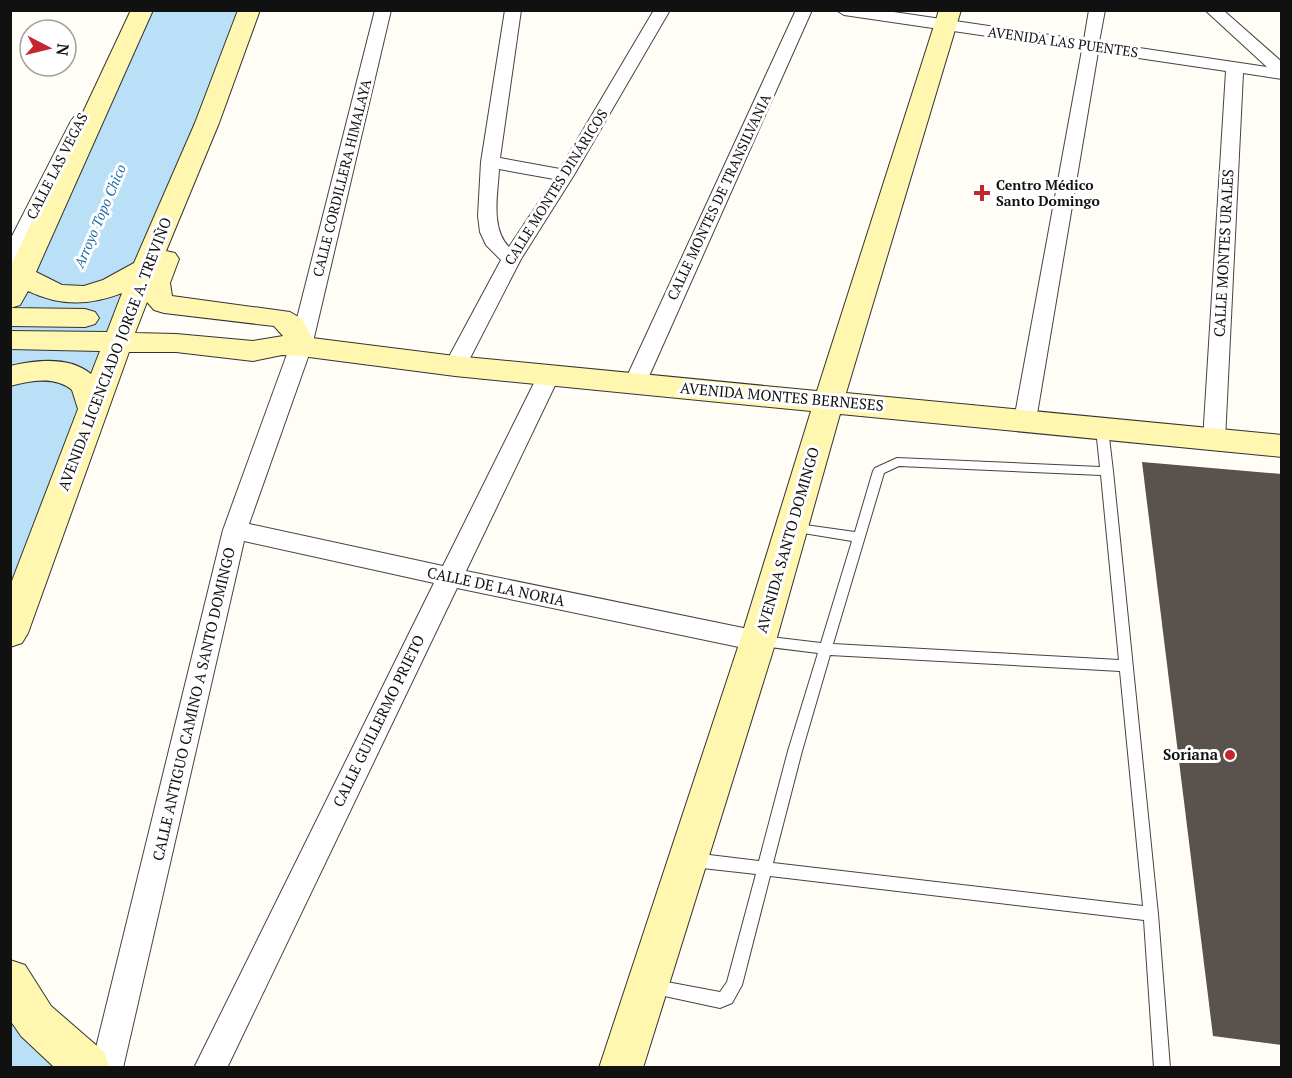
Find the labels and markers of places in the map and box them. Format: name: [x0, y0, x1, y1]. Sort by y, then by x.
place label: Centro Médico Santo Domingo: [996, 175, 1100, 210]
marker: Centro Médico Santo Domingo: [973, 184, 991, 202]
place label: Soriana: [1163, 744, 1219, 764]
marker: Soriana: [1223, 748, 1237, 762]

